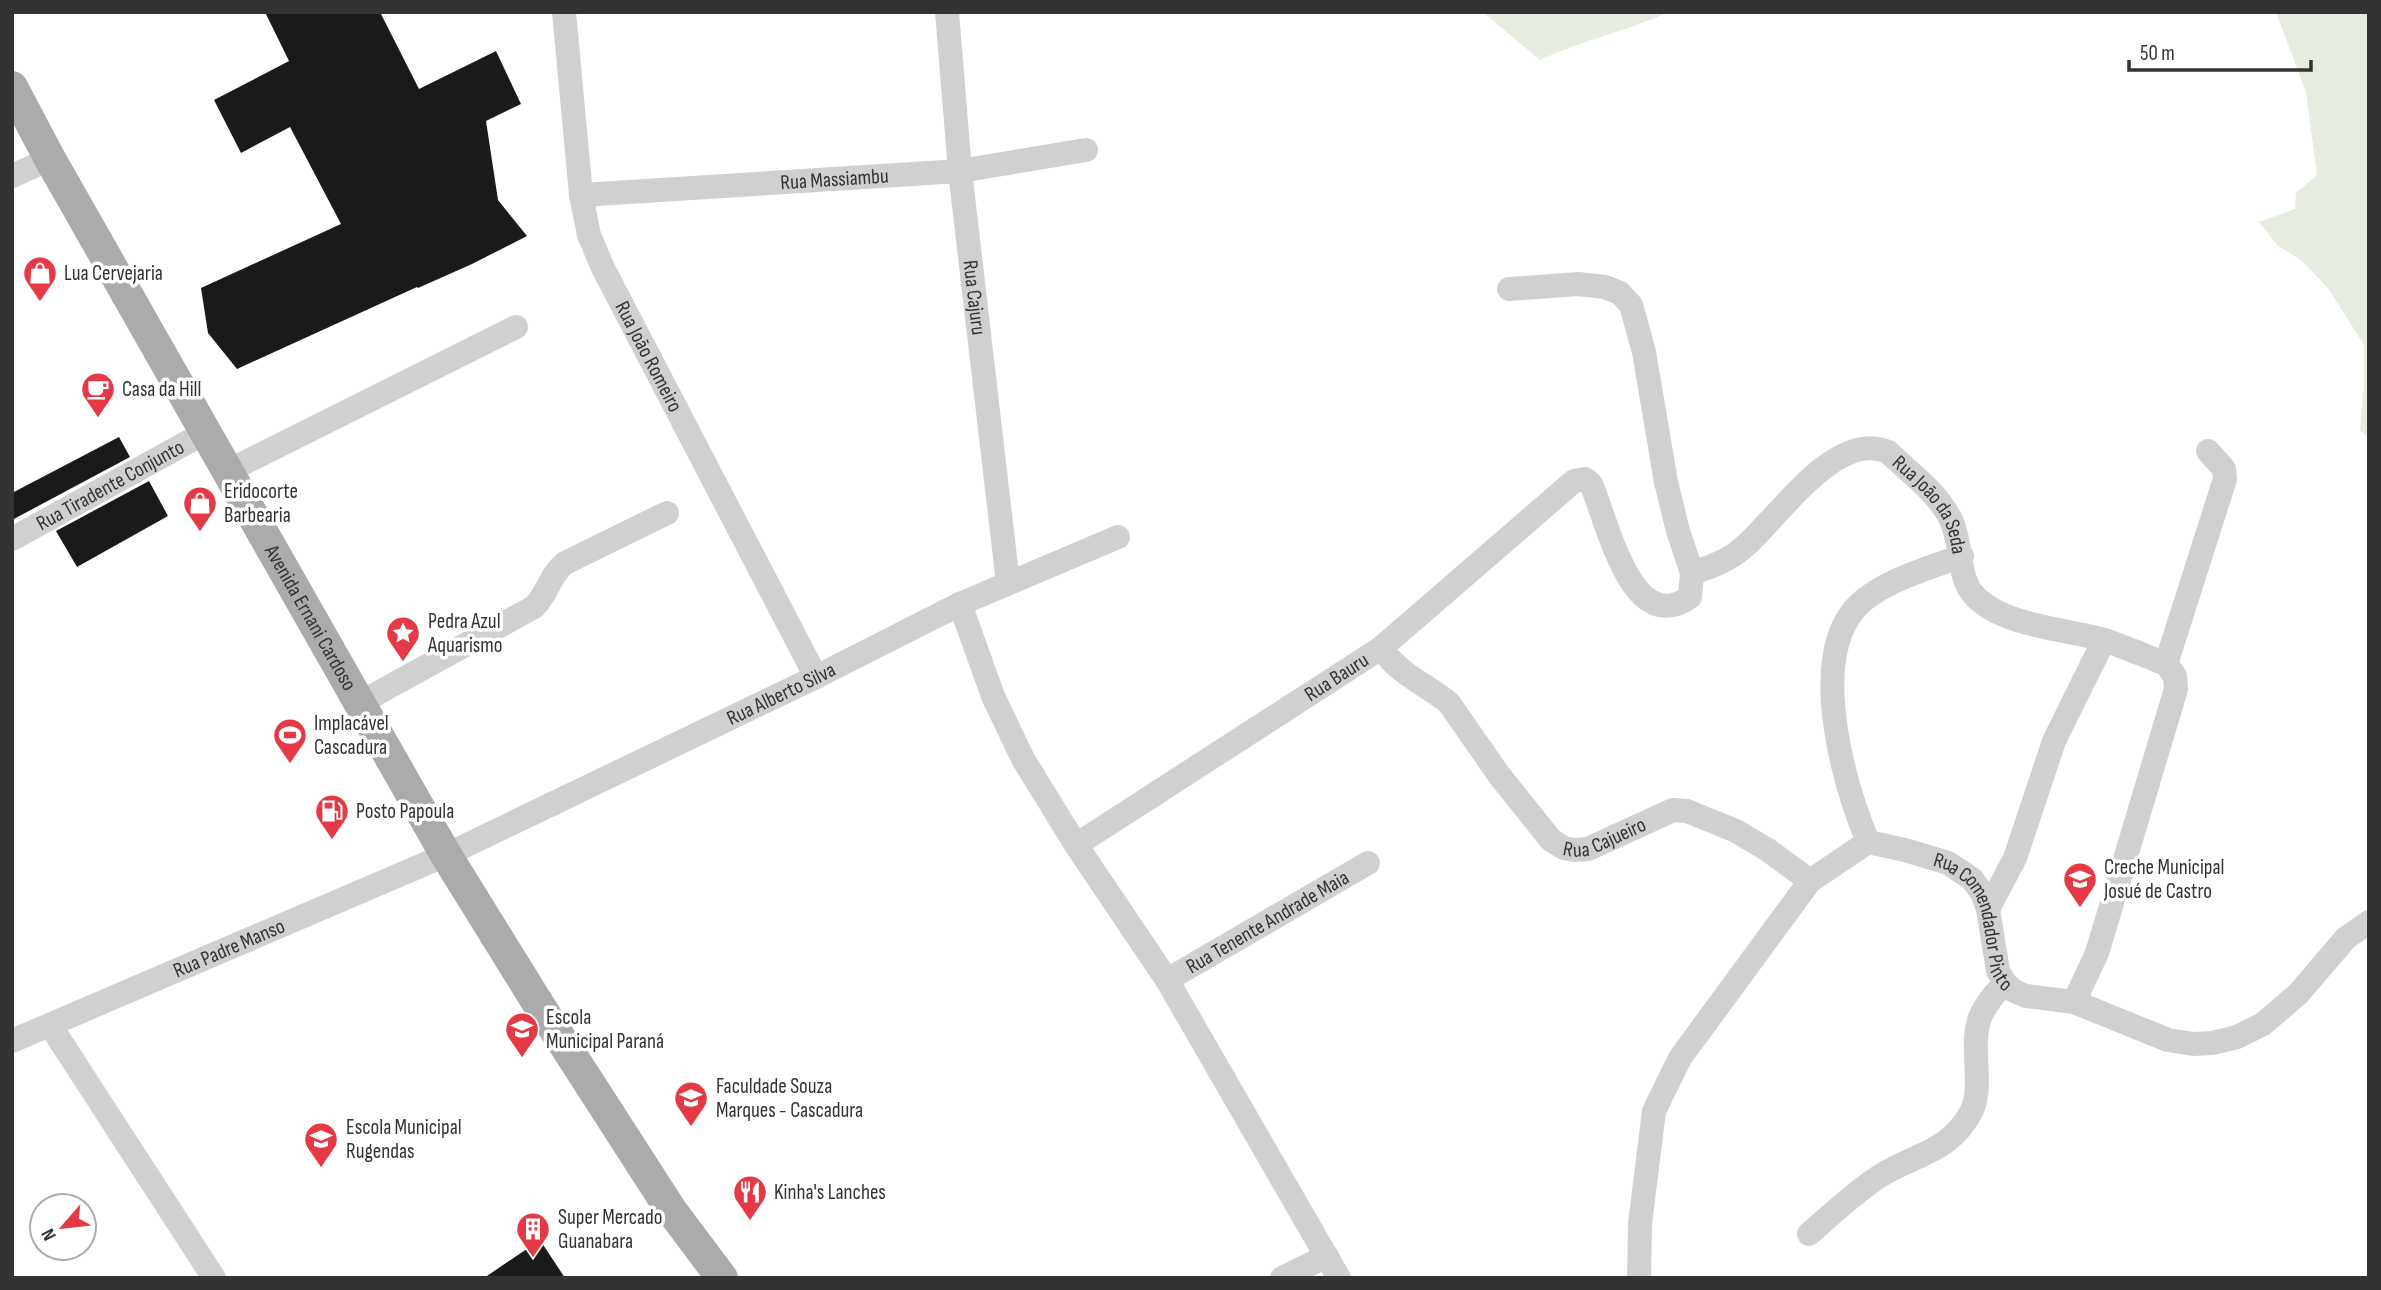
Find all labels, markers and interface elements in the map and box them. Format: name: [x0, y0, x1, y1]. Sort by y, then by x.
scale bar: [2129, 28, 2311, 72]
text: 50 m: [2140, 41, 2175, 66]
street label: Rua Massiambu: [780, 164, 889, 195]
shop icon: Lua Cervejaria: [21, 254, 59, 303]
street label: Rua Cajuru: [957, 259, 991, 336]
place label: Lua Cervejaria: [64, 261, 163, 286]
street label: Rua João Romeiro: [609, 297, 688, 416]
cafe icon: Casa da Hill: [79, 370, 117, 419]
place label: Casa da Hill: [122, 377, 201, 402]
street label: Rua Tiradente Conjunto: [32, 435, 189, 536]
street label: Rua Joāo da Seda: [1887, 450, 1971, 556]
place label: Eridocorte Barbearia: [224, 479, 298, 528]
shop icon: Eridocorte Barbearia: [181, 484, 219, 533]
street label: Avenida Ernani Cardoso: [259, 540, 362, 695]
place label: Pedra Azul Aquarismo: [427, 609, 503, 658]
place icon: Pedra Azul Aquarismo: [384, 614, 422, 663]
street label: Rua Bauru: [1300, 647, 1373, 707]
street label: Rua Alberto Silva: [723, 657, 840, 731]
place label: Implacável Cascadura: [314, 711, 389, 760]
sports icon: Implacável Cascadura: [271, 716, 309, 765]
fuel station icon: Posto Papoula: [313, 792, 351, 841]
place label: Posto Papoula: [356, 799, 454, 824]
street label: Rua Cajueiro: [1561, 812, 1650, 863]
street label: Rua Comendador Pinto: [1931, 847, 2018, 997]
place label: Creche Municipal Josué de Castro: [2103, 855, 2225, 904]
school or university icon: Creche Municipal Josué de Castro: [2061, 860, 2099, 909]
street label: Rua Tenente Andrade Maia: [1182, 865, 1353, 979]
street label: Rua Padre Manso: [170, 914, 289, 983]
place label: Escola Municipal Paraná: [546, 1005, 664, 1054]
school or university icon: Escola Municipal Paraná: [503, 1010, 541, 1059]
place label: Faculdade Souza Marques - Cascadura: [716, 1074, 863, 1123]
school or university icon: Faculdade Souza Marques - Cascadura: [672, 1079, 710, 1128]
place label: Escola Municipal Rugendas: [346, 1115, 462, 1164]
school or university icon: Escola Municipal Rugendas: [302, 1120, 340, 1169]
restaurant icon: Kinha's Lanches: [731, 1173, 769, 1222]
place label: Kinha's Lanches: [774, 1180, 886, 1205]
north arrow: [28, 1192, 98, 1262]
place label: Super Mercado Guanabara: [558, 1205, 663, 1254]
building icon: Super Mercado Guanabara: [514, 1210, 552, 1259]
text: N: [37, 1224, 62, 1244]

